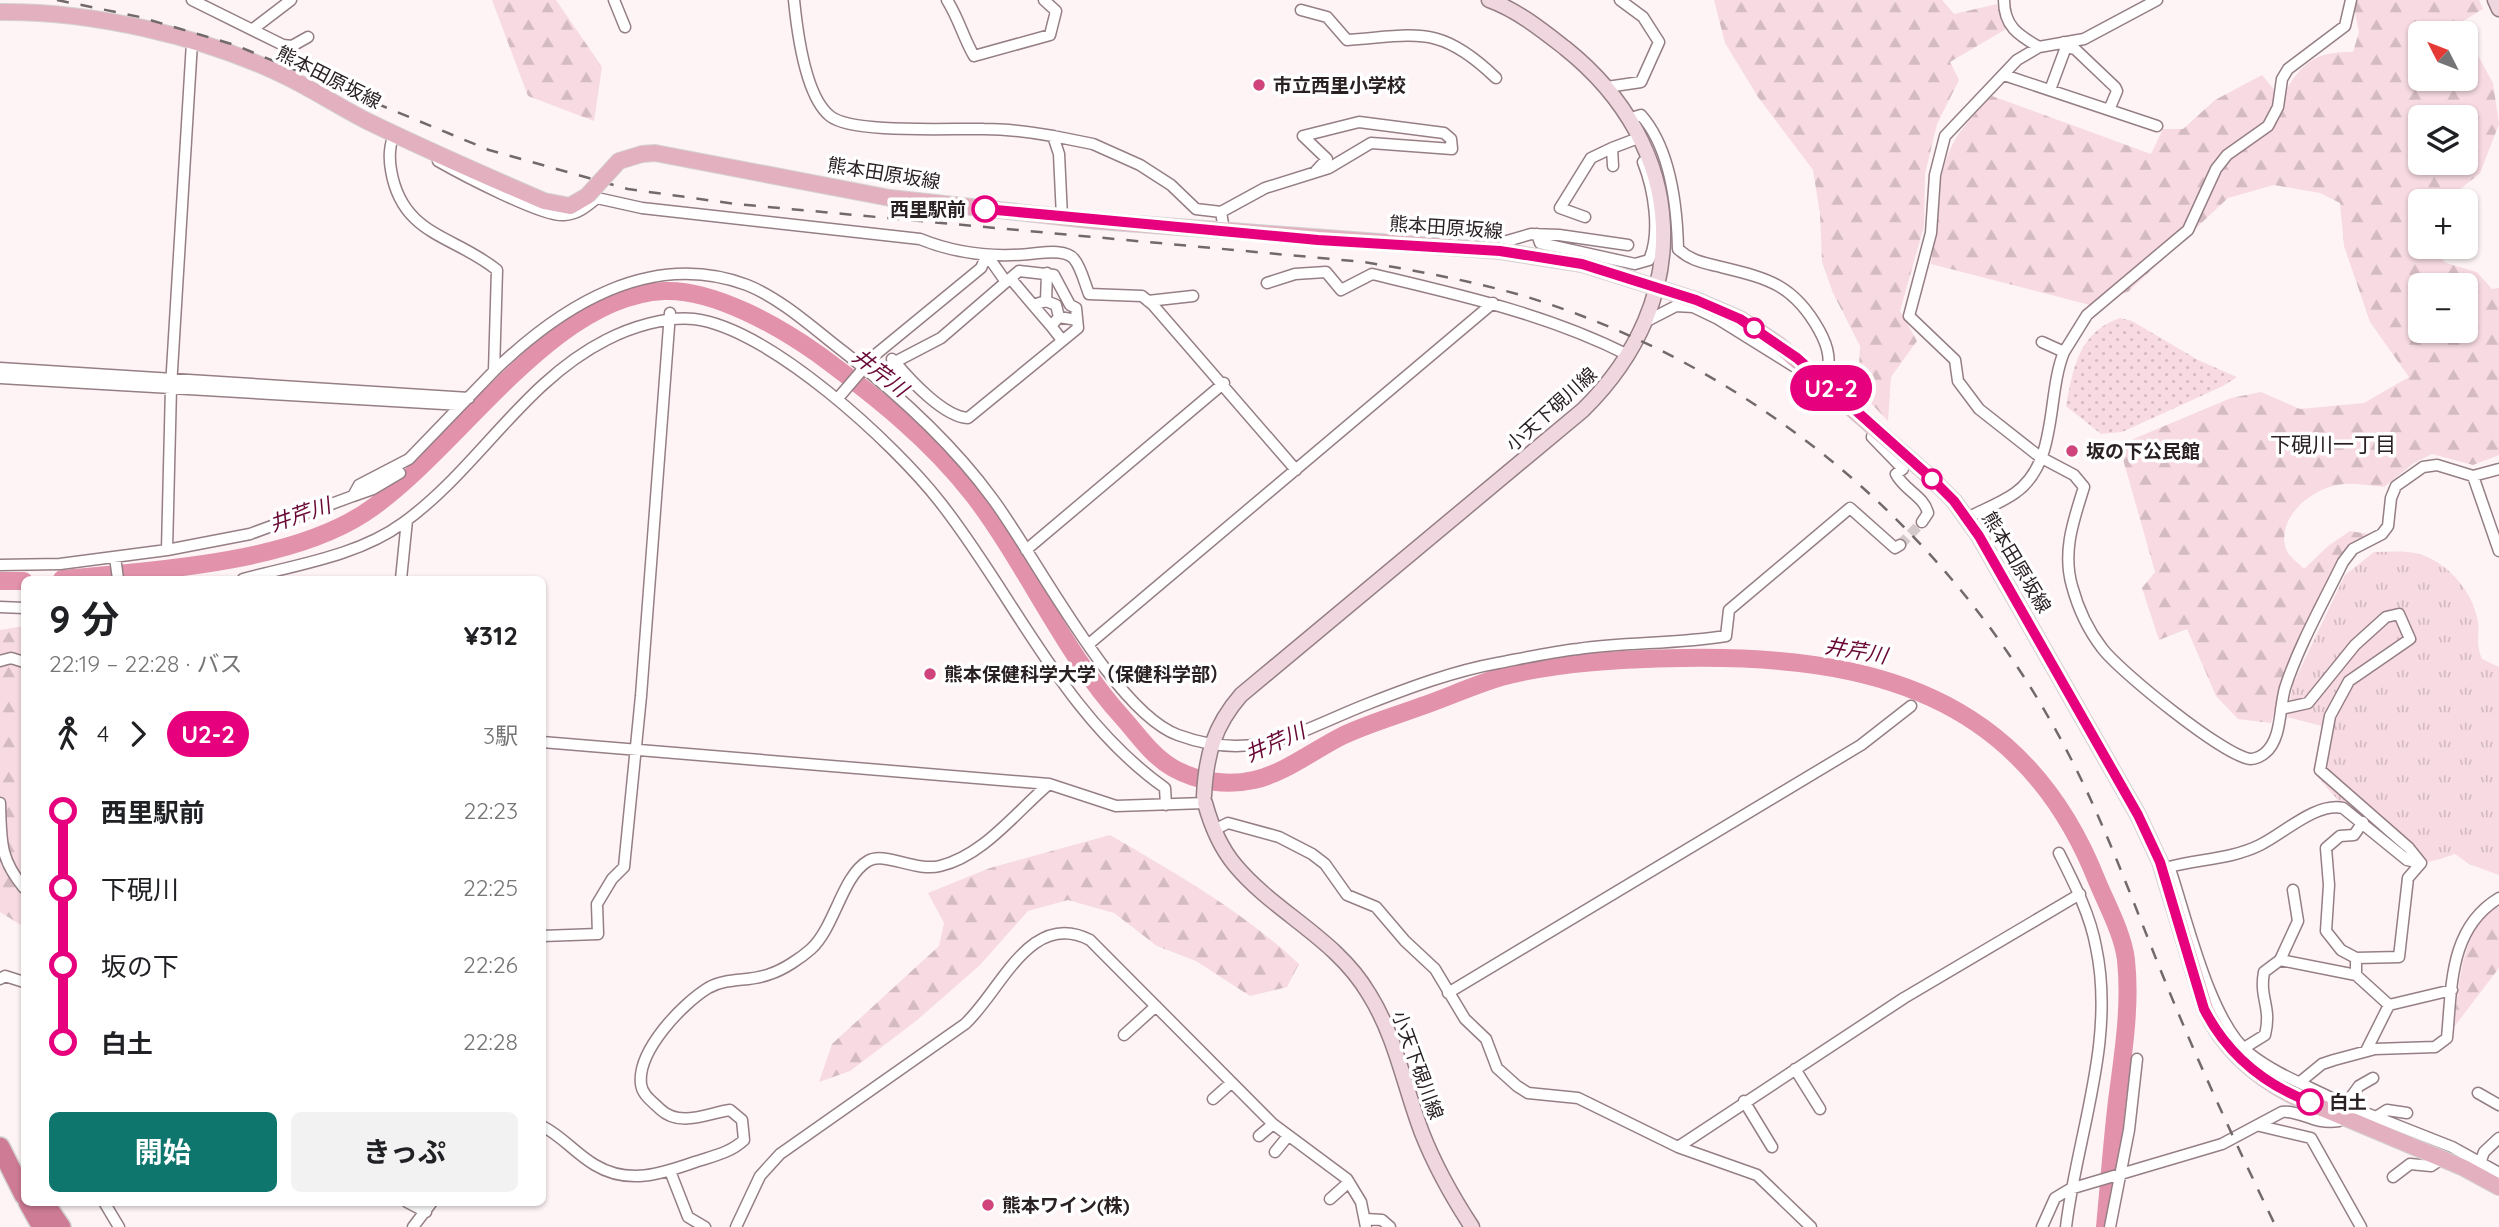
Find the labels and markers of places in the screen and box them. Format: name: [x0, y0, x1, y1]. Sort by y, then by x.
place label: 市立西里小学校: [1273, 73, 1406, 97]
marker: 市立西里小学校: [1251, 77, 1267, 93]
marker: 西里駅前: [972, 196, 998, 222]
place label: 西里駅前: [890, 197, 966, 221]
unlabelled marker: [1744, 318, 1764, 338]
place label: 坂の下公民館: [2086, 439, 2200, 463]
marker: 坂の下公民館: [2064, 443, 2080, 459]
unlabelled marker: [1922, 469, 1942, 489]
place label: 熊本保健科学大学（保健科学部）: [944, 662, 1229, 686]
marker: 熊本保健科学大学（保健科学部）: [922, 666, 938, 682]
marker: 白土: [2297, 1089, 2323, 1115]
place label: 白土: [2329, 1090, 2367, 1114]
place label: 熊本ワイン(株): [1002, 1193, 1130, 1217]
marker: 熊本ワイン(株): [980, 1197, 996, 1213]

